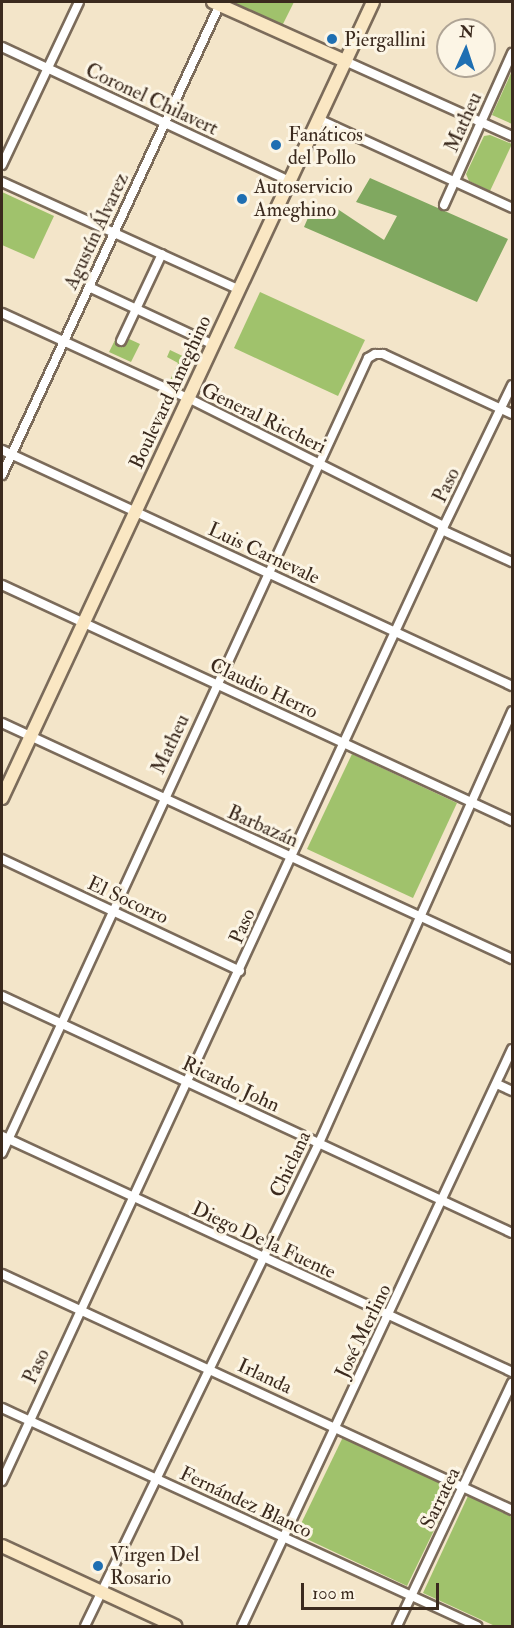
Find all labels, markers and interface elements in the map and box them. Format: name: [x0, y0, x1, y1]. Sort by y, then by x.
north arrow: [436, 18, 496, 78]
text: N: [459, 22, 475, 42]
place label: Piergallini: [344, 27, 426, 51]
marker: Piergallini: [325, 32, 339, 46]
street label: Coronel Chilavert: [82, 58, 222, 140]
street label: Matheu: [439, 88, 487, 156]
place label: Fanáticos del Pollo: [288, 122, 363, 169]
marker: Fanáticos del Pollo: [269, 138, 283, 152]
street label: Agustín Álvarez: [58, 169, 134, 293]
place label: Autoservicio Ameghino: [254, 175, 353, 222]
marker: Autoservicio Ameghino: [235, 192, 249, 206]
street label: Boulevard Ameghino: [124, 311, 216, 473]
street label: General Riccheri: [198, 377, 330, 459]
street label: Paso: [427, 464, 465, 506]
street label: Luis Carnevale: [204, 517, 324, 589]
street label: Claudio Herro: [206, 653, 322, 723]
street label: Matheu: [146, 710, 194, 778]
street label: Barbazán: [224, 800, 302, 852]
street label: El Socorro: [84, 871, 172, 929]
street label: Paso: [224, 905, 260, 947]
street label: Ricardo John: [178, 1051, 284, 1117]
street label: Chiclana: [264, 1127, 316, 1201]
street label: Diego De la Fuente: [188, 1196, 340, 1284]
street label: José Merlino: [330, 1280, 396, 1382]
street label: Paso: [18, 1345, 54, 1387]
street label: Irlanda: [234, 1353, 296, 1399]
street label: Fernández Blanco: [176, 1461, 316, 1543]
street label: Sarratea: [415, 1463, 465, 1533]
place label: Virgen Del Rosario: [110, 1542, 199, 1589]
marker: Virgen Del Rosario: [91, 1559, 105, 1573]
scale bar: [304, 1571, 442, 1609]
text: 100 m: [312, 1582, 355, 1605]

